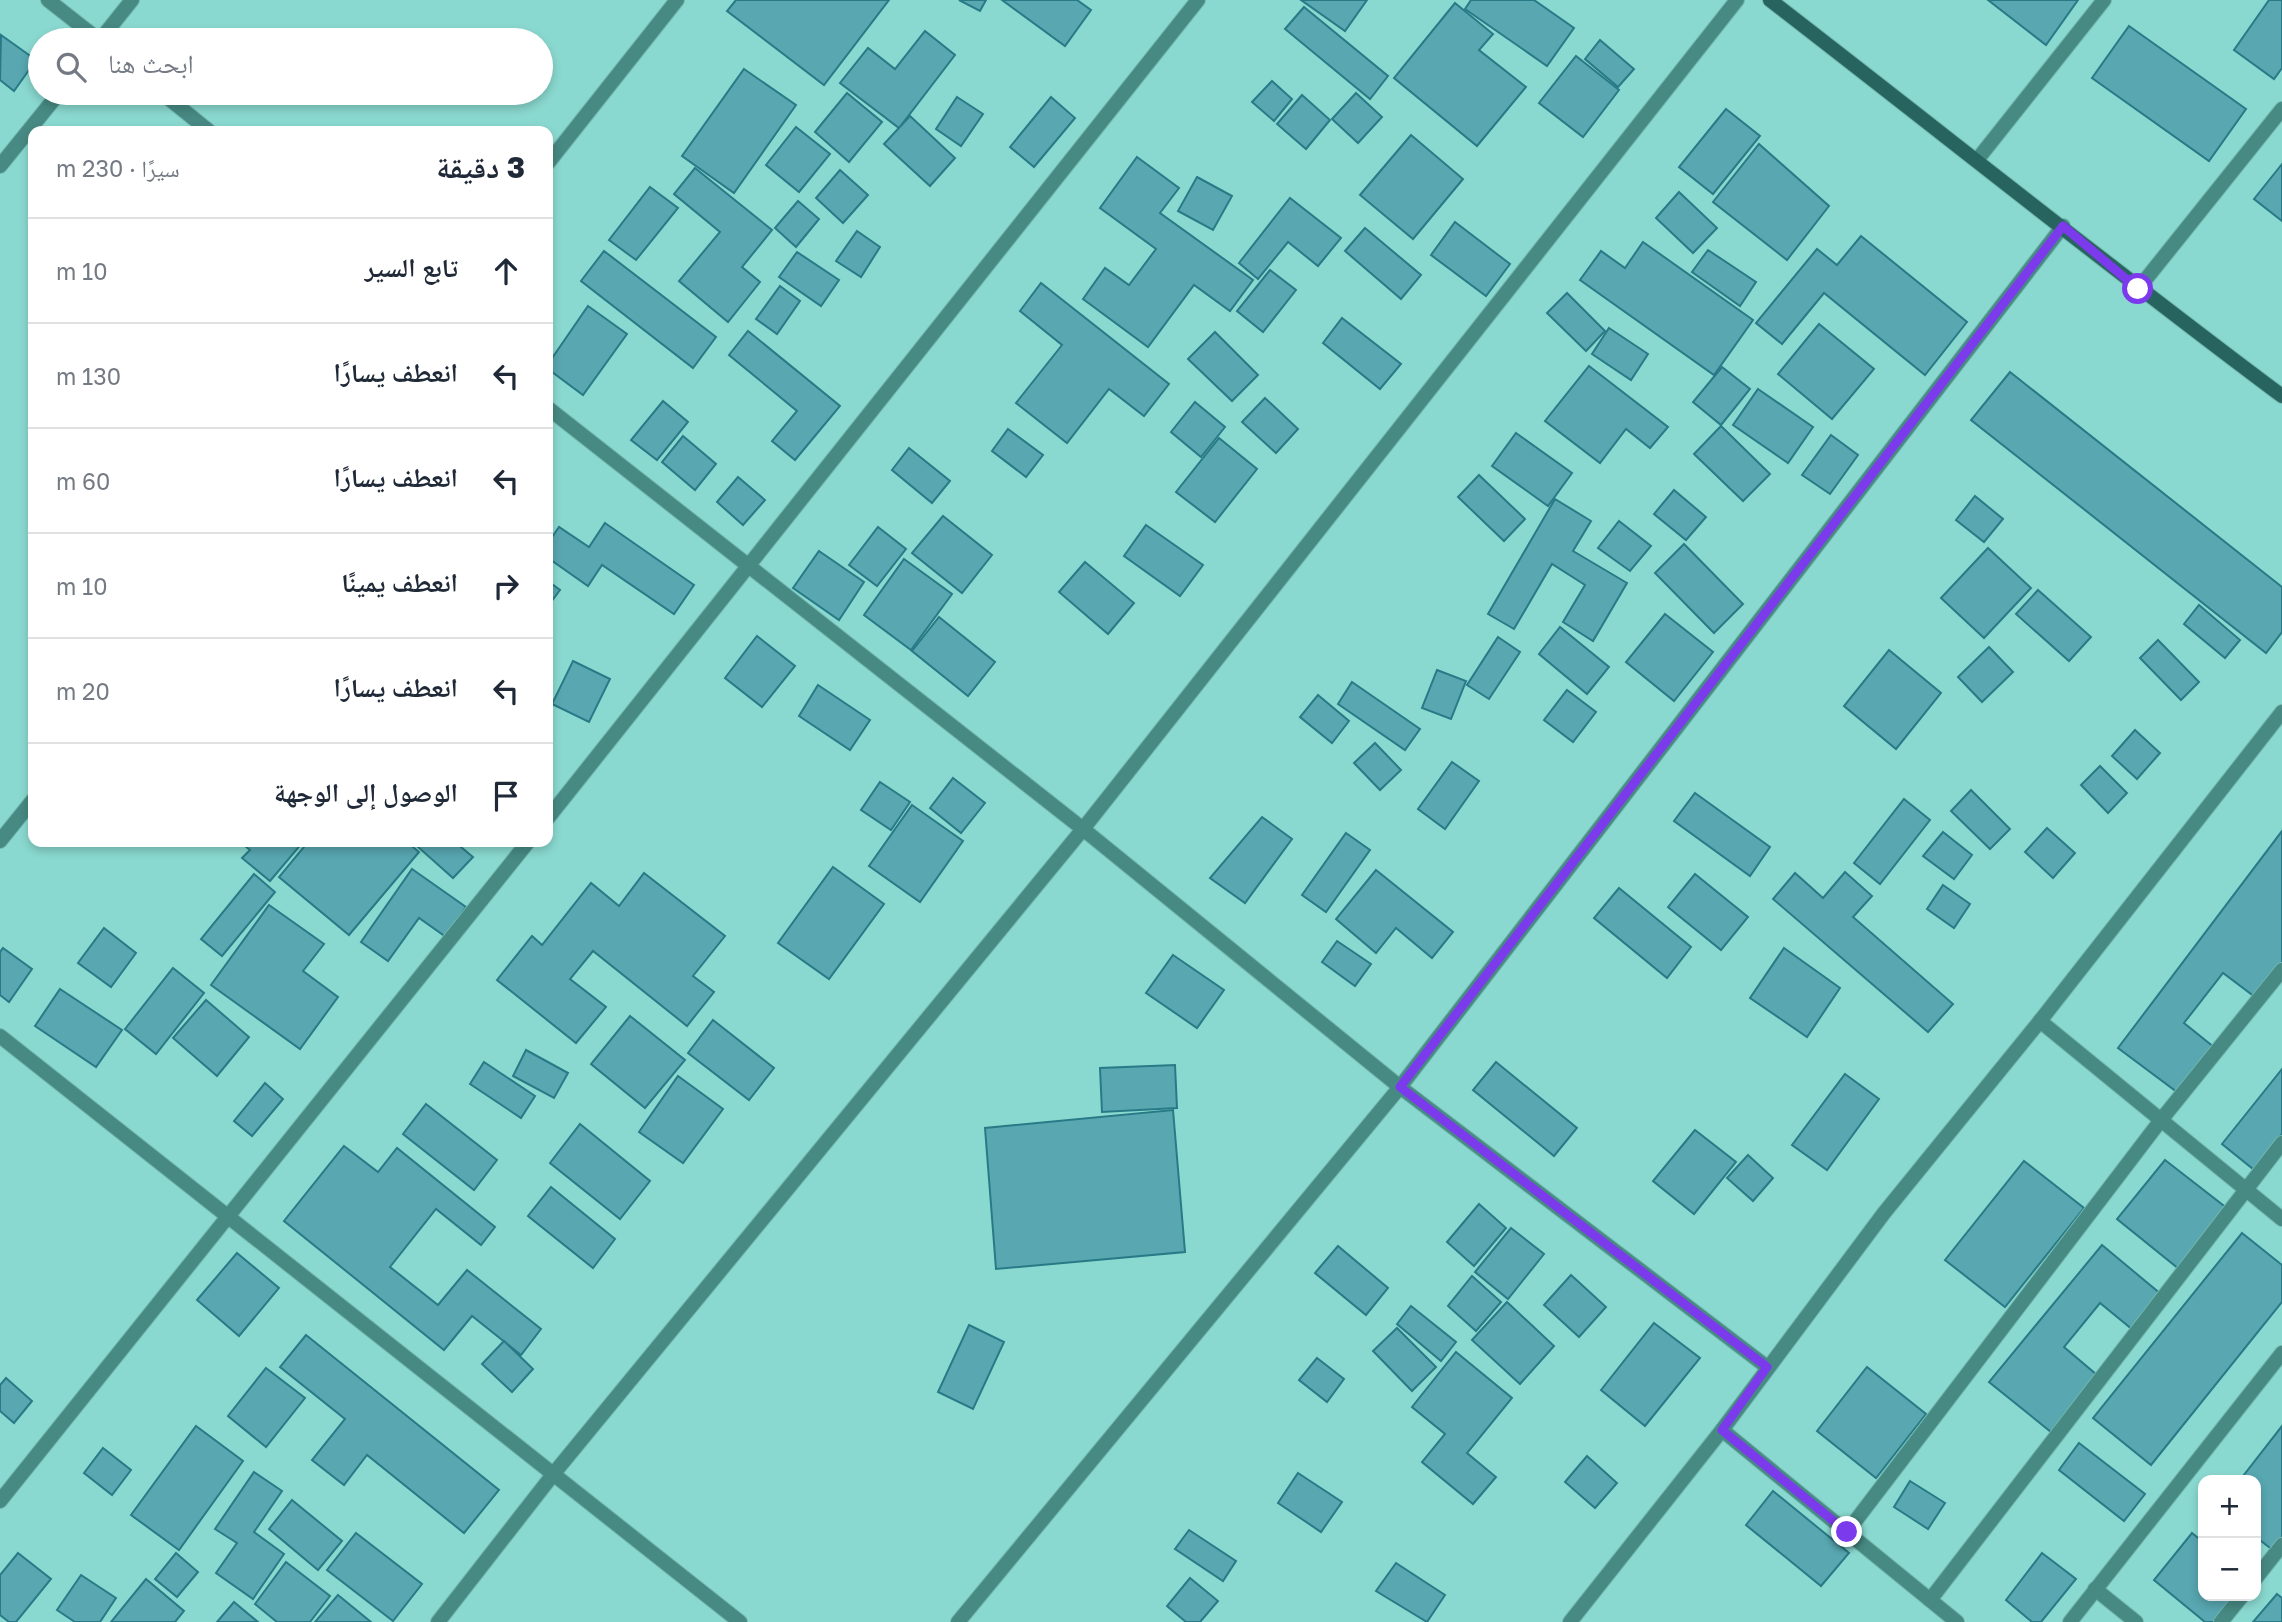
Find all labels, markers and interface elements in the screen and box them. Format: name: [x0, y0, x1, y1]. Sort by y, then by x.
search box: [28, 28, 553, 105]
icon: search: [52, 48, 90, 86]
text: ابحث هنا: [108, 48, 194, 79]
text: 3 دقيقة: [436, 149, 525, 185]
text: سيرًا · 230 m: [56, 154, 180, 182]
text: تابع السير: [365, 252, 458, 283]
icon: ahead: [487, 252, 525, 290]
text: 10 m: [56, 257, 108, 285]
route start: [2122, 273, 2153, 304]
text: انعطف يسارًا: [334, 357, 458, 388]
icon: left: [487, 357, 525, 395]
text: 130 m: [56, 362, 121, 390]
text: انعطف يسارًا: [334, 462, 458, 493]
icon: left: [487, 462, 525, 500]
text: 60 m: [56, 467, 110, 495]
text: انعطف يمينًا: [341, 567, 458, 598]
icon: right: [487, 567, 525, 605]
text: 10 m: [56, 572, 108, 600]
text: انعطف يسارًا: [334, 672, 458, 703]
icon: left: [487, 672, 525, 710]
text: 20 m: [56, 677, 110, 705]
text: الوصول إلى الوجهة: [274, 777, 458, 808]
icon: arrive: [487, 777, 525, 815]
map controls: [2198, 1475, 2261, 1601]
button: +: [2198, 1475, 2261, 1538]
route end: [1831, 1516, 1862, 1547]
button: −: [2198, 1538, 2261, 1601]

